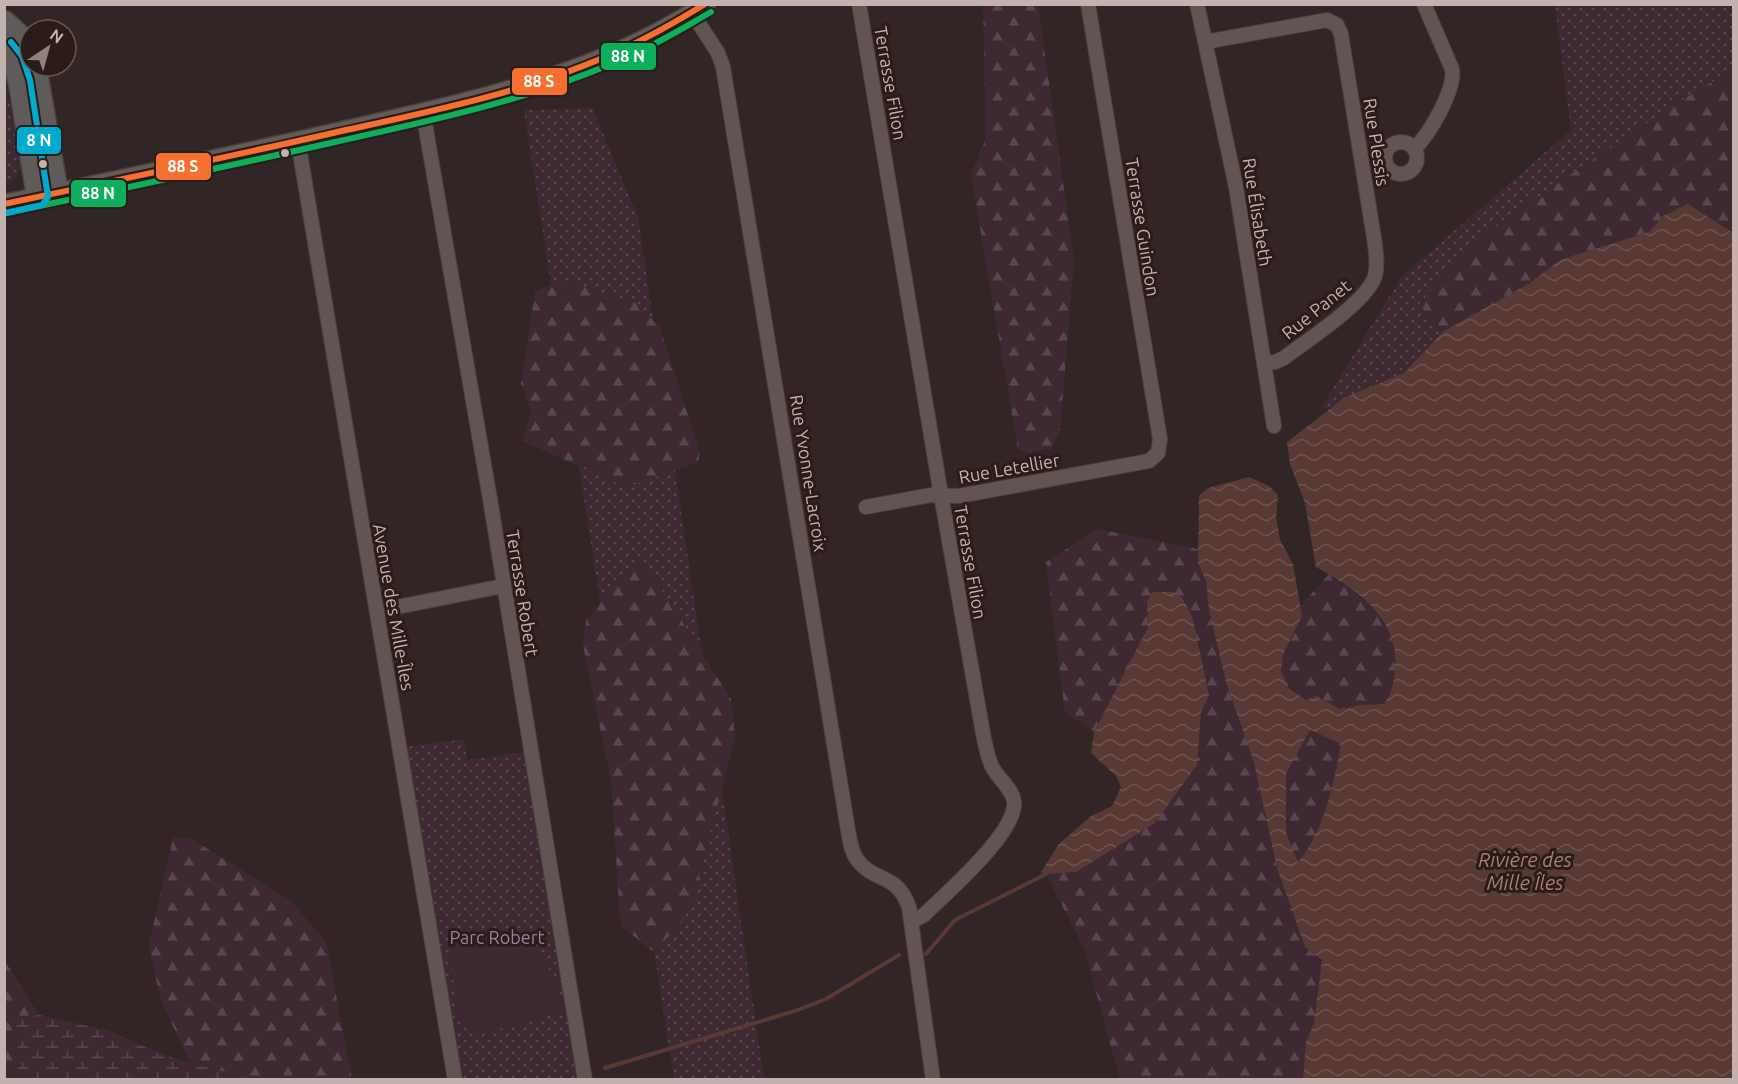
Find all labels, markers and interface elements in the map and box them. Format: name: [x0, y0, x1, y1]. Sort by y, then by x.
north arrow: [18, 18, 78, 78]
street label: Terrasse Filion: [871, 24, 911, 142]
text: N: [47, 25, 67, 47]
line badge: 88 N: [600, 42, 657, 71]
text: 88 N: [611, 47, 645, 65]
line badge: 88 S: [511, 67, 568, 96]
text: 88 S: [524, 72, 554, 90]
street label: Rue Plessis: [1360, 97, 1394, 188]
line badge: 8 N: [16, 126, 62, 155]
text: 8 N: [27, 131, 51, 149]
unlabelled marker: [279, 147, 291, 159]
line badge: 88 S: [155, 152, 212, 181]
street label: Terrasse Guindon: [1122, 156, 1164, 298]
street label: Rue Élisabeth: [1240, 156, 1277, 268]
text: 88 S: [168, 157, 198, 175]
unlabelled marker: [37, 158, 49, 170]
line badge: 88 N: [70, 179, 127, 208]
text: 88 N: [81, 184, 115, 202]
street label: Rue Panet: [1278, 275, 1354, 343]
street label: Rue Yvonne-Lacroix: [787, 393, 831, 553]
street label: Rue Letellier: [957, 449, 1061, 487]
street label: Terrasse Filion: [951, 503, 991, 621]
street label: Avenue des Mille-Îles: [369, 522, 420, 692]
street label: Terrasse Robert: [503, 528, 543, 658]
water label: Rivière des Mille Îles: [1478, 848, 1572, 894]
park label: Parc Robert: [449, 927, 545, 947]

